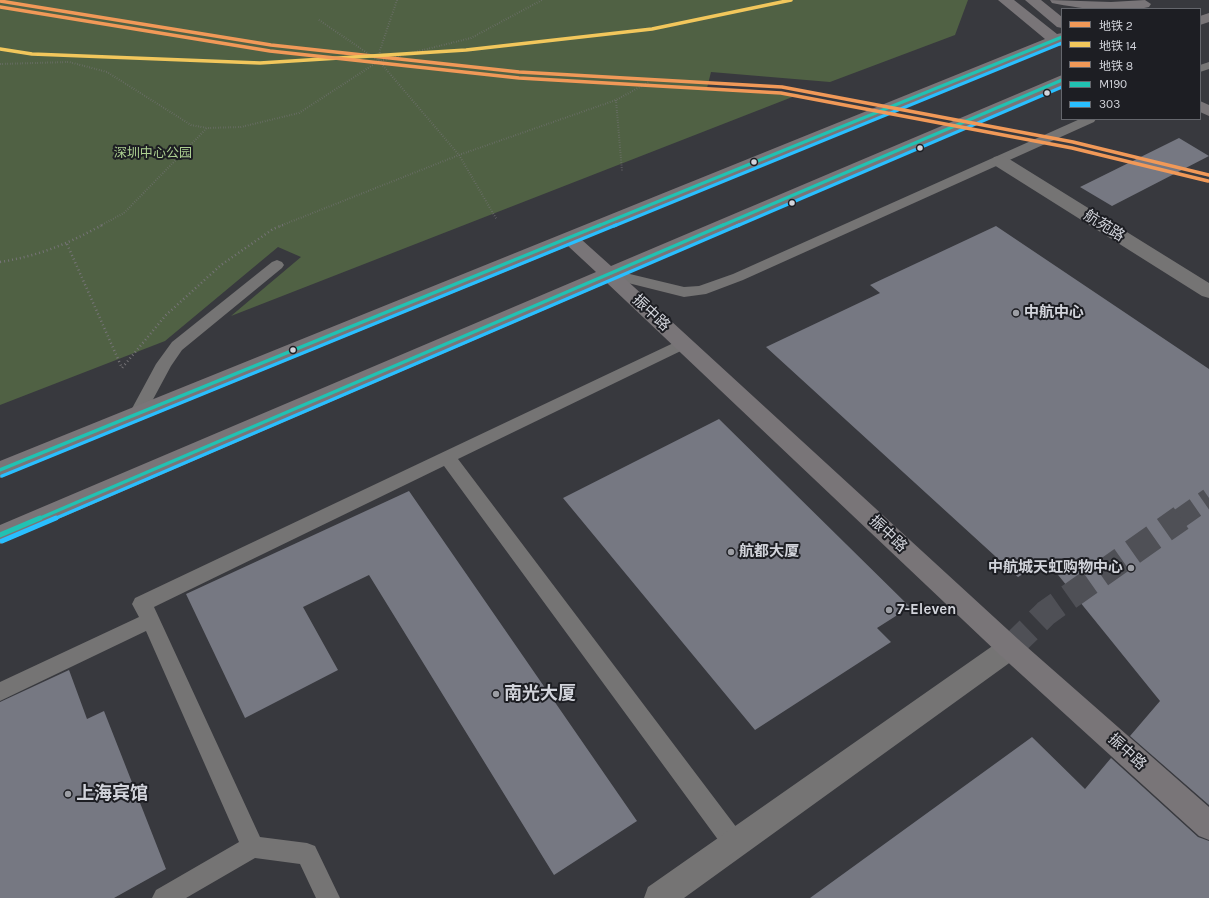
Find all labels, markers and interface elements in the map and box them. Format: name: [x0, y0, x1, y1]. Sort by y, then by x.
legend: [1061, 8, 1201, 120]
text: 地铁 2: [1099, 19, 1133, 33]
text: 地铁 14: [1099, 39, 1137, 53]
text: 地铁 8: [1099, 59, 1133, 73]
text: M190: [1099, 77, 1127, 91]
unlabelled marker: [1042, 88, 1052, 98]
text: 303: [1099, 97, 1120, 111]
unlabelled marker: [915, 143, 925, 153]
park label: 深圳中心公园: [114, 145, 192, 161]
unlabelled marker: [749, 157, 759, 167]
unlabelled marker: [787, 198, 797, 208]
street label: 航苑路: [1080, 206, 1128, 246]
street label: 振中路: [628, 291, 674, 335]
place label: 中航中心: [1024, 304, 1084, 322]
marker: 中航中心: [1011, 308, 1021, 318]
unlabelled marker: [288, 345, 298, 355]
street label: 振中路: [865, 512, 911, 556]
place label: 航都大厦: [739, 543, 799, 561]
marker: 航都大厦: [726, 547, 736, 557]
place label: 中航城天虹购物中心: [988, 559, 1123, 577]
marker: 中航城天虹购物中心: [1126, 563, 1136, 573]
place label: 7-Eleven: [897, 601, 956, 619]
marker: 7-Eleven: [884, 605, 894, 615]
place label: 南光大厦: [504, 683, 576, 705]
marker: 南光大厦: [491, 689, 501, 699]
street label: 振中路: [1104, 730, 1150, 774]
place label: 上海宾馆: [76, 783, 148, 805]
marker: 上海宾馆: [63, 789, 73, 799]

